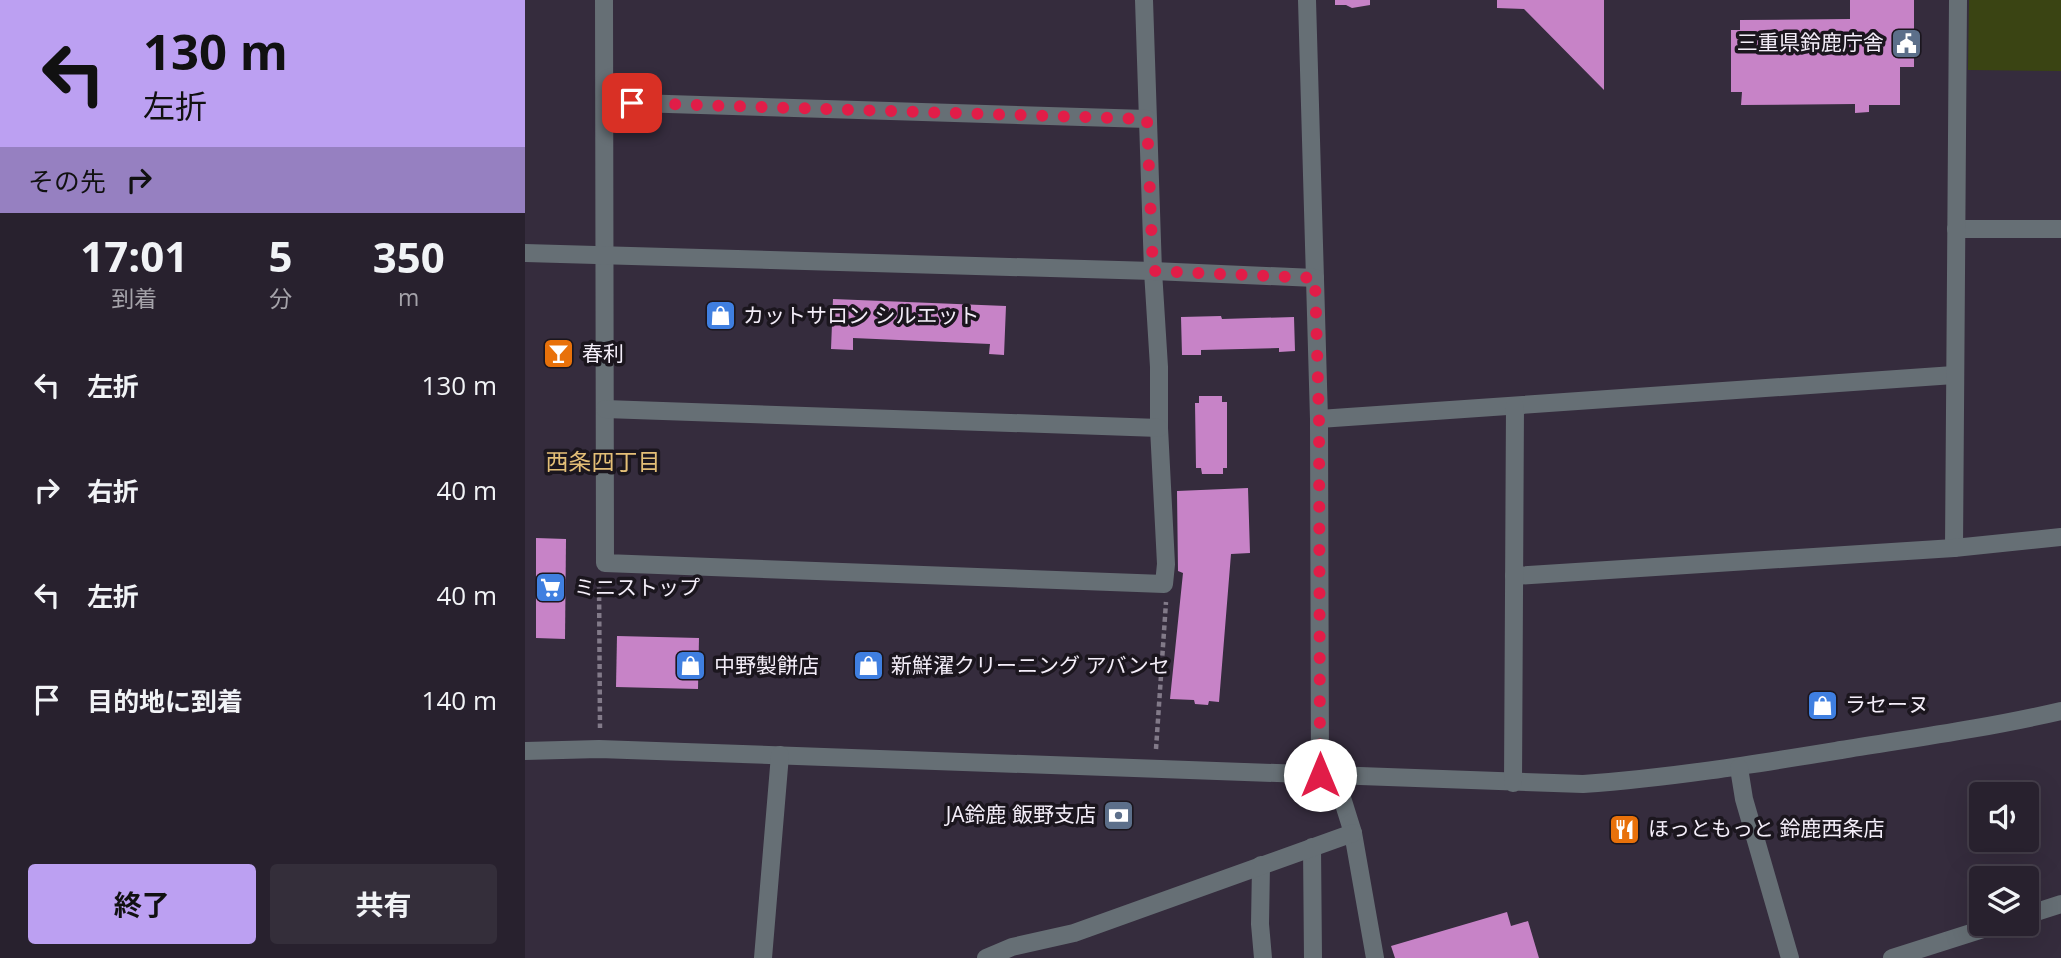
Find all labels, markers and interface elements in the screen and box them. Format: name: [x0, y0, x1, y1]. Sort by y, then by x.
text: 130 m: [143, 18, 288, 84]
public building icon: 三重県鈴鹿庁舎: [1890, 26, 1924, 60]
icon: left: [28, 28, 119, 119]
place label: 三重県鈴鹿庁舎: [1737, 28, 1884, 56]
pin: [602, 73, 662, 133]
text: 左折: [143, 84, 207, 127]
icon: arrive: [613, 84, 651, 122]
icon: right: [120, 161, 158, 199]
text: その先: [28, 163, 106, 199]
text: 17:01: [80, 227, 188, 284]
text: 5: [268, 227, 293, 284]
text: 350: [373, 228, 445, 285]
text: m: [398, 281, 419, 313]
text: 到着: [111, 282, 157, 314]
text: 分: [269, 282, 292, 314]
shop icon: カットサロン シルエット: [703, 299, 737, 333]
place label: カットサロン シルエット: [743, 301, 979, 329]
bar icon: 春利: [542, 337, 576, 371]
place label: 春利: [582, 339, 624, 367]
icon: left: [28, 366, 66, 404]
text: 130 m: [422, 367, 497, 403]
text: 左折: [87, 368, 139, 404]
district label: 西条四丁目: [546, 445, 661, 477]
icon: right: [28, 471, 66, 509]
text: 40 m: [436, 472, 497, 508]
text: 右折: [87, 473, 139, 509]
supermarket icon: ミニストップ: [534, 571, 568, 605]
place label: ミニストップ: [574, 573, 700, 601]
icon: left: [28, 576, 66, 614]
text: 40 m: [436, 577, 497, 613]
text: 左折: [87, 578, 139, 614]
shop icon: 中野製餅店: [674, 649, 708, 683]
shop icon: 新鮮濯クリーニング アバンセ: [851, 649, 885, 683]
place label: 中野製餅店: [714, 651, 819, 679]
place label: 新鮮濯クリーニング アバンセ: [891, 651, 1170, 679]
icon: arrive: [28, 681, 66, 719]
text: 140 m: [422, 682, 497, 718]
text: 目的地に到着: [87, 683, 243, 719]
shop icon: ラセーヌ: [1805, 688, 1839, 722]
place label: ラセーヌ: [1845, 690, 1929, 718]
position arrow: [1283, 738, 1357, 812]
map controls: [1969, 782, 2039, 936]
button: sound: [1969, 782, 2039, 852]
bank icon: JA鈴鹿 飯野支店: [1102, 798, 1136, 832]
place label: JA鈴鹿 飯野支店: [944, 800, 1096, 828]
restaurant icon: ほっともっと 鈴鹿西条店: [1608, 812, 1642, 846]
place label: ほっともっと 鈴鹿西条店: [1648, 814, 1884, 842]
button: 終了: [28, 864, 256, 944]
button: 共有: [270, 864, 497, 944]
button: layers: [1969, 866, 2039, 936]

